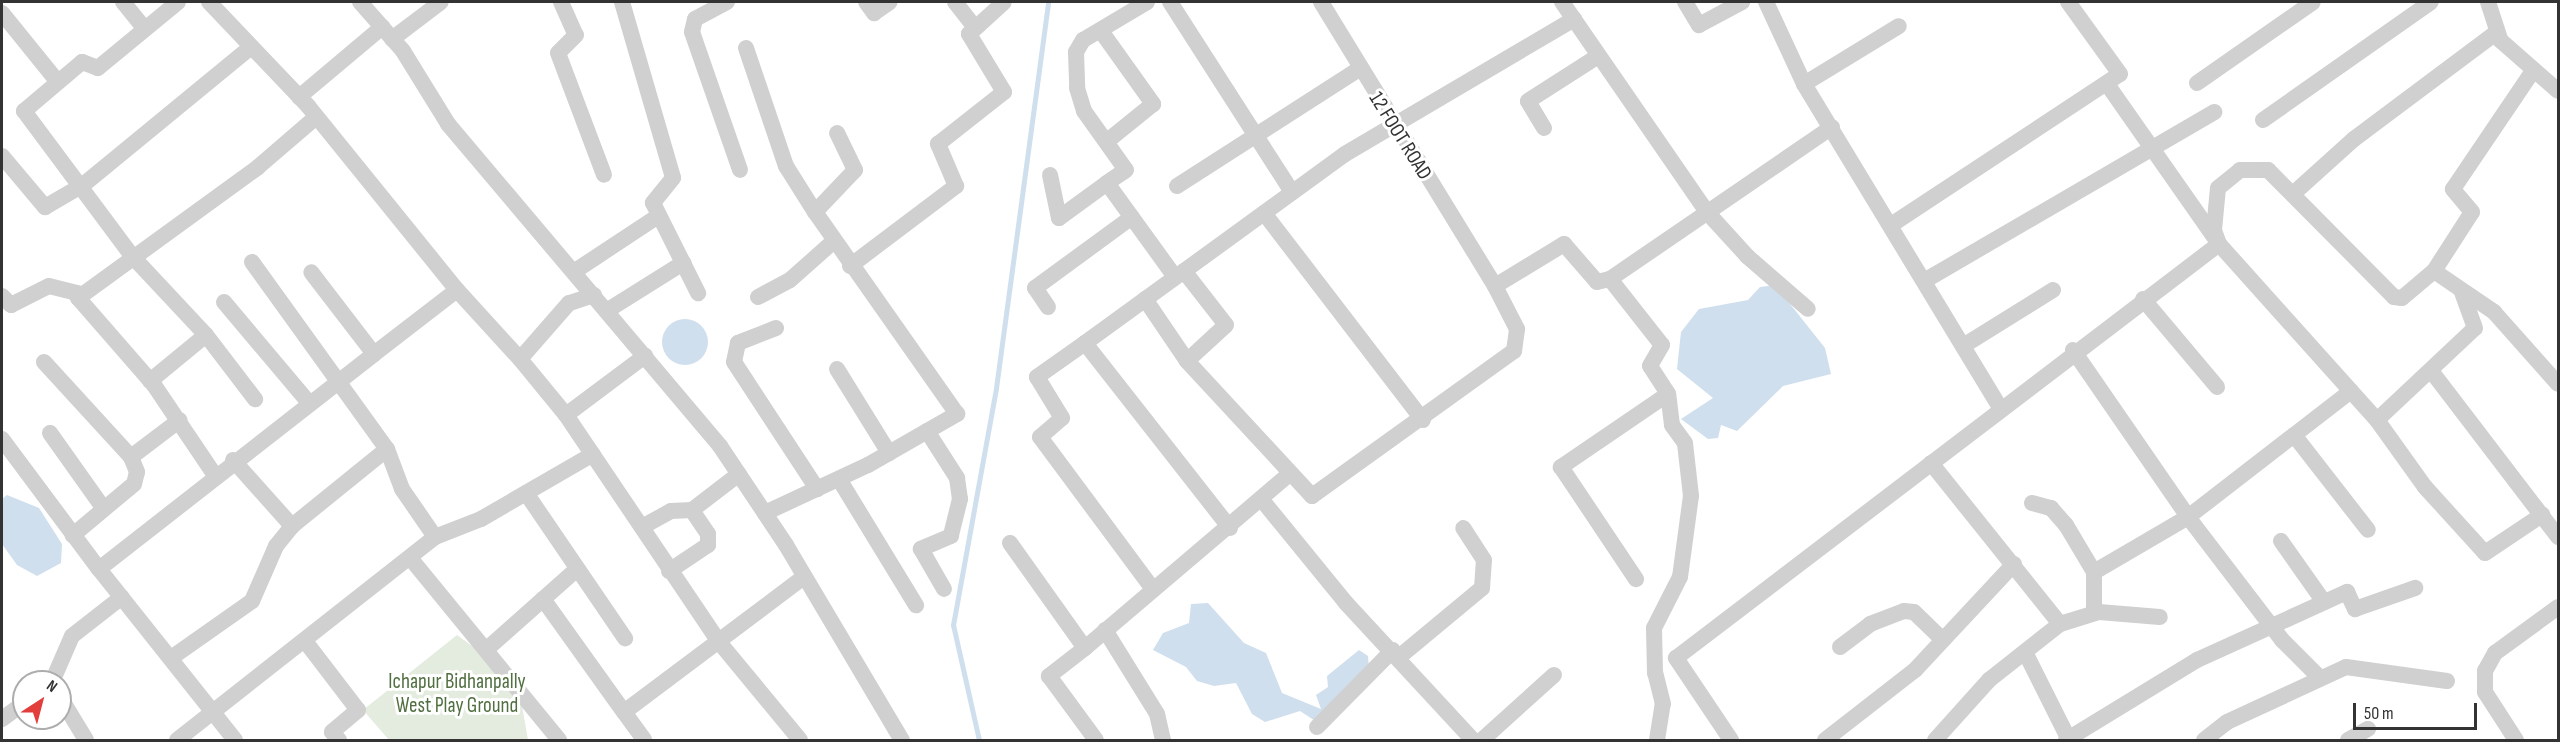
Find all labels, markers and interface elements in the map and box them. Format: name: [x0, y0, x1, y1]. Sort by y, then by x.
street label: 12 FOOT ROAD: [1363, 87, 1437, 185]
park label: Ichapur Bidhanpally West Play Ground: [388, 669, 526, 719]
north arrow: [12, 670, 72, 730]
text: N: [43, 676, 61, 697]
scale bar: [2356, 691, 2480, 729]
text: 50 m: [2364, 703, 2394, 724]

